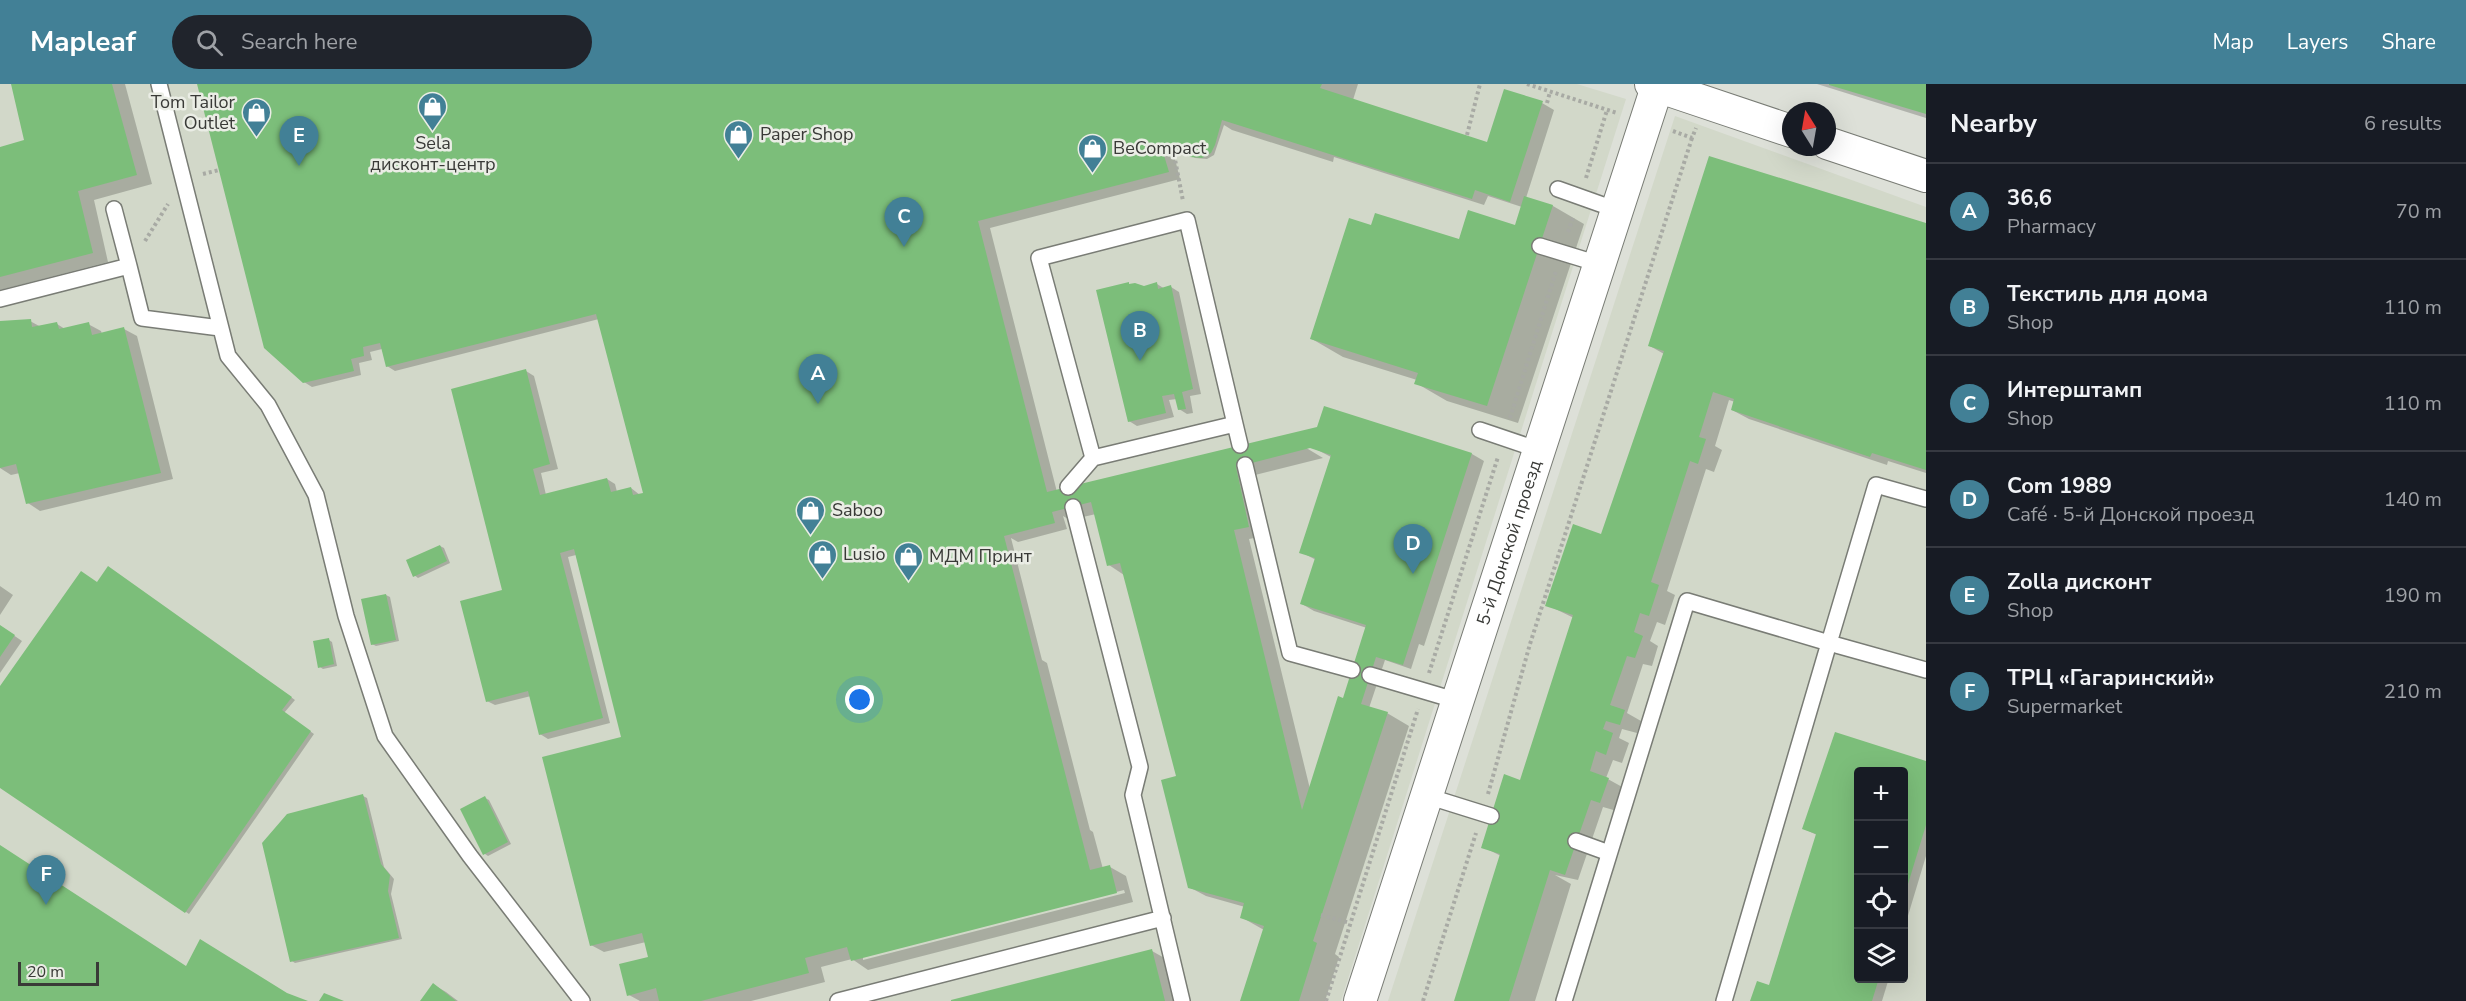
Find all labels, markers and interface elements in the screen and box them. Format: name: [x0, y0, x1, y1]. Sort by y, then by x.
search box: [172, 15, 592, 69]
text: Mapleaf: [30, 23, 136, 61]
icon: search: [193, 26, 226, 59]
text: Search here: [241, 27, 358, 57]
text: Map: [2212, 28, 2254, 56]
text: Layers: [2287, 28, 2348, 56]
text: Share: [2381, 28, 2436, 56]
place label: Tom Tailor Outlet: [151, 90, 236, 135]
shop icon: Sela дисконт-центр: [417, 90, 449, 132]
shop icon: Tom Tailor Outlet: [240, 96, 272, 138]
north arrow: [1782, 102, 1836, 156]
text: Nearby: [1950, 106, 2037, 141]
text: 6 results: [2364, 110, 2442, 137]
pin: E: [280, 116, 318, 166]
shop icon: Paper Shop: [723, 118, 755, 160]
place label: Paper Shop: [760, 122, 853, 146]
place label: Sela дисконт-центр: [370, 131, 496, 176]
shop icon: BeCompact: [1076, 132, 1108, 174]
place label: BeCompact: [1113, 136, 1207, 160]
text: 36,6: [2007, 183, 2052, 213]
pin: C: [884, 198, 924, 247]
text: A: [1962, 198, 1977, 225]
text: 70 m: [2396, 198, 2442, 225]
text: Pharmacy: [2007, 213, 2096, 240]
text: Текстиль для дома: [2007, 279, 2208, 309]
text: B: [1963, 294, 1976, 321]
text: 110 m: [2384, 294, 2442, 321]
text: Shop: [2007, 309, 2053, 336]
pin: B: [1120, 312, 1160, 361]
pin: A: [798, 354, 838, 404]
text: Интерштамп: [2007, 375, 2142, 405]
text: C: [1963, 390, 1976, 417]
text: 110 m: [2384, 390, 2442, 417]
text: Shop: [2007, 405, 2053, 432]
street label: 5-й Донской проезд: [1471, 456, 1547, 628]
text: Com 1989: [2007, 471, 2112, 501]
text: D: [1962, 486, 1977, 513]
text: 140 m: [2384, 486, 2442, 513]
shop icon: Saboo: [795, 494, 827, 536]
place label: Saboo: [832, 498, 883, 522]
text: Café · 5-й Донской проезд: [2007, 501, 2254, 528]
pin: D: [1394, 524, 1432, 574]
shop icon: Lusio: [806, 538, 838, 580]
shop icon: МДМ Принт: [892, 540, 924, 582]
place label: Lusio: [843, 542, 886, 566]
place label: МДМ Принт: [929, 544, 1032, 568]
text: Zolla дисконт: [2007, 567, 2151, 597]
text: E: [1964, 582, 1975, 609]
text: 190 m: [2384, 582, 2442, 609]
text: Shop: [2007, 597, 2053, 624]
text: ТРЦ «Гагаринский»: [2007, 663, 2215, 693]
text: F: [1964, 678, 1975, 705]
text: 210 m: [2384, 678, 2442, 705]
your location: [845, 685, 874, 714]
text: Supermarket: [2007, 693, 2122, 720]
map controls: [1854, 767, 1908, 983]
button: +: [1854, 767, 1908, 821]
button: −: [1854, 821, 1908, 875]
pin: F: [26, 856, 66, 905]
button: locate: [1854, 875, 1908, 929]
button: layers: [1854, 929, 1908, 983]
scale bar: [18, 959, 99, 986]
text: 20 m: [27, 961, 64, 983]

